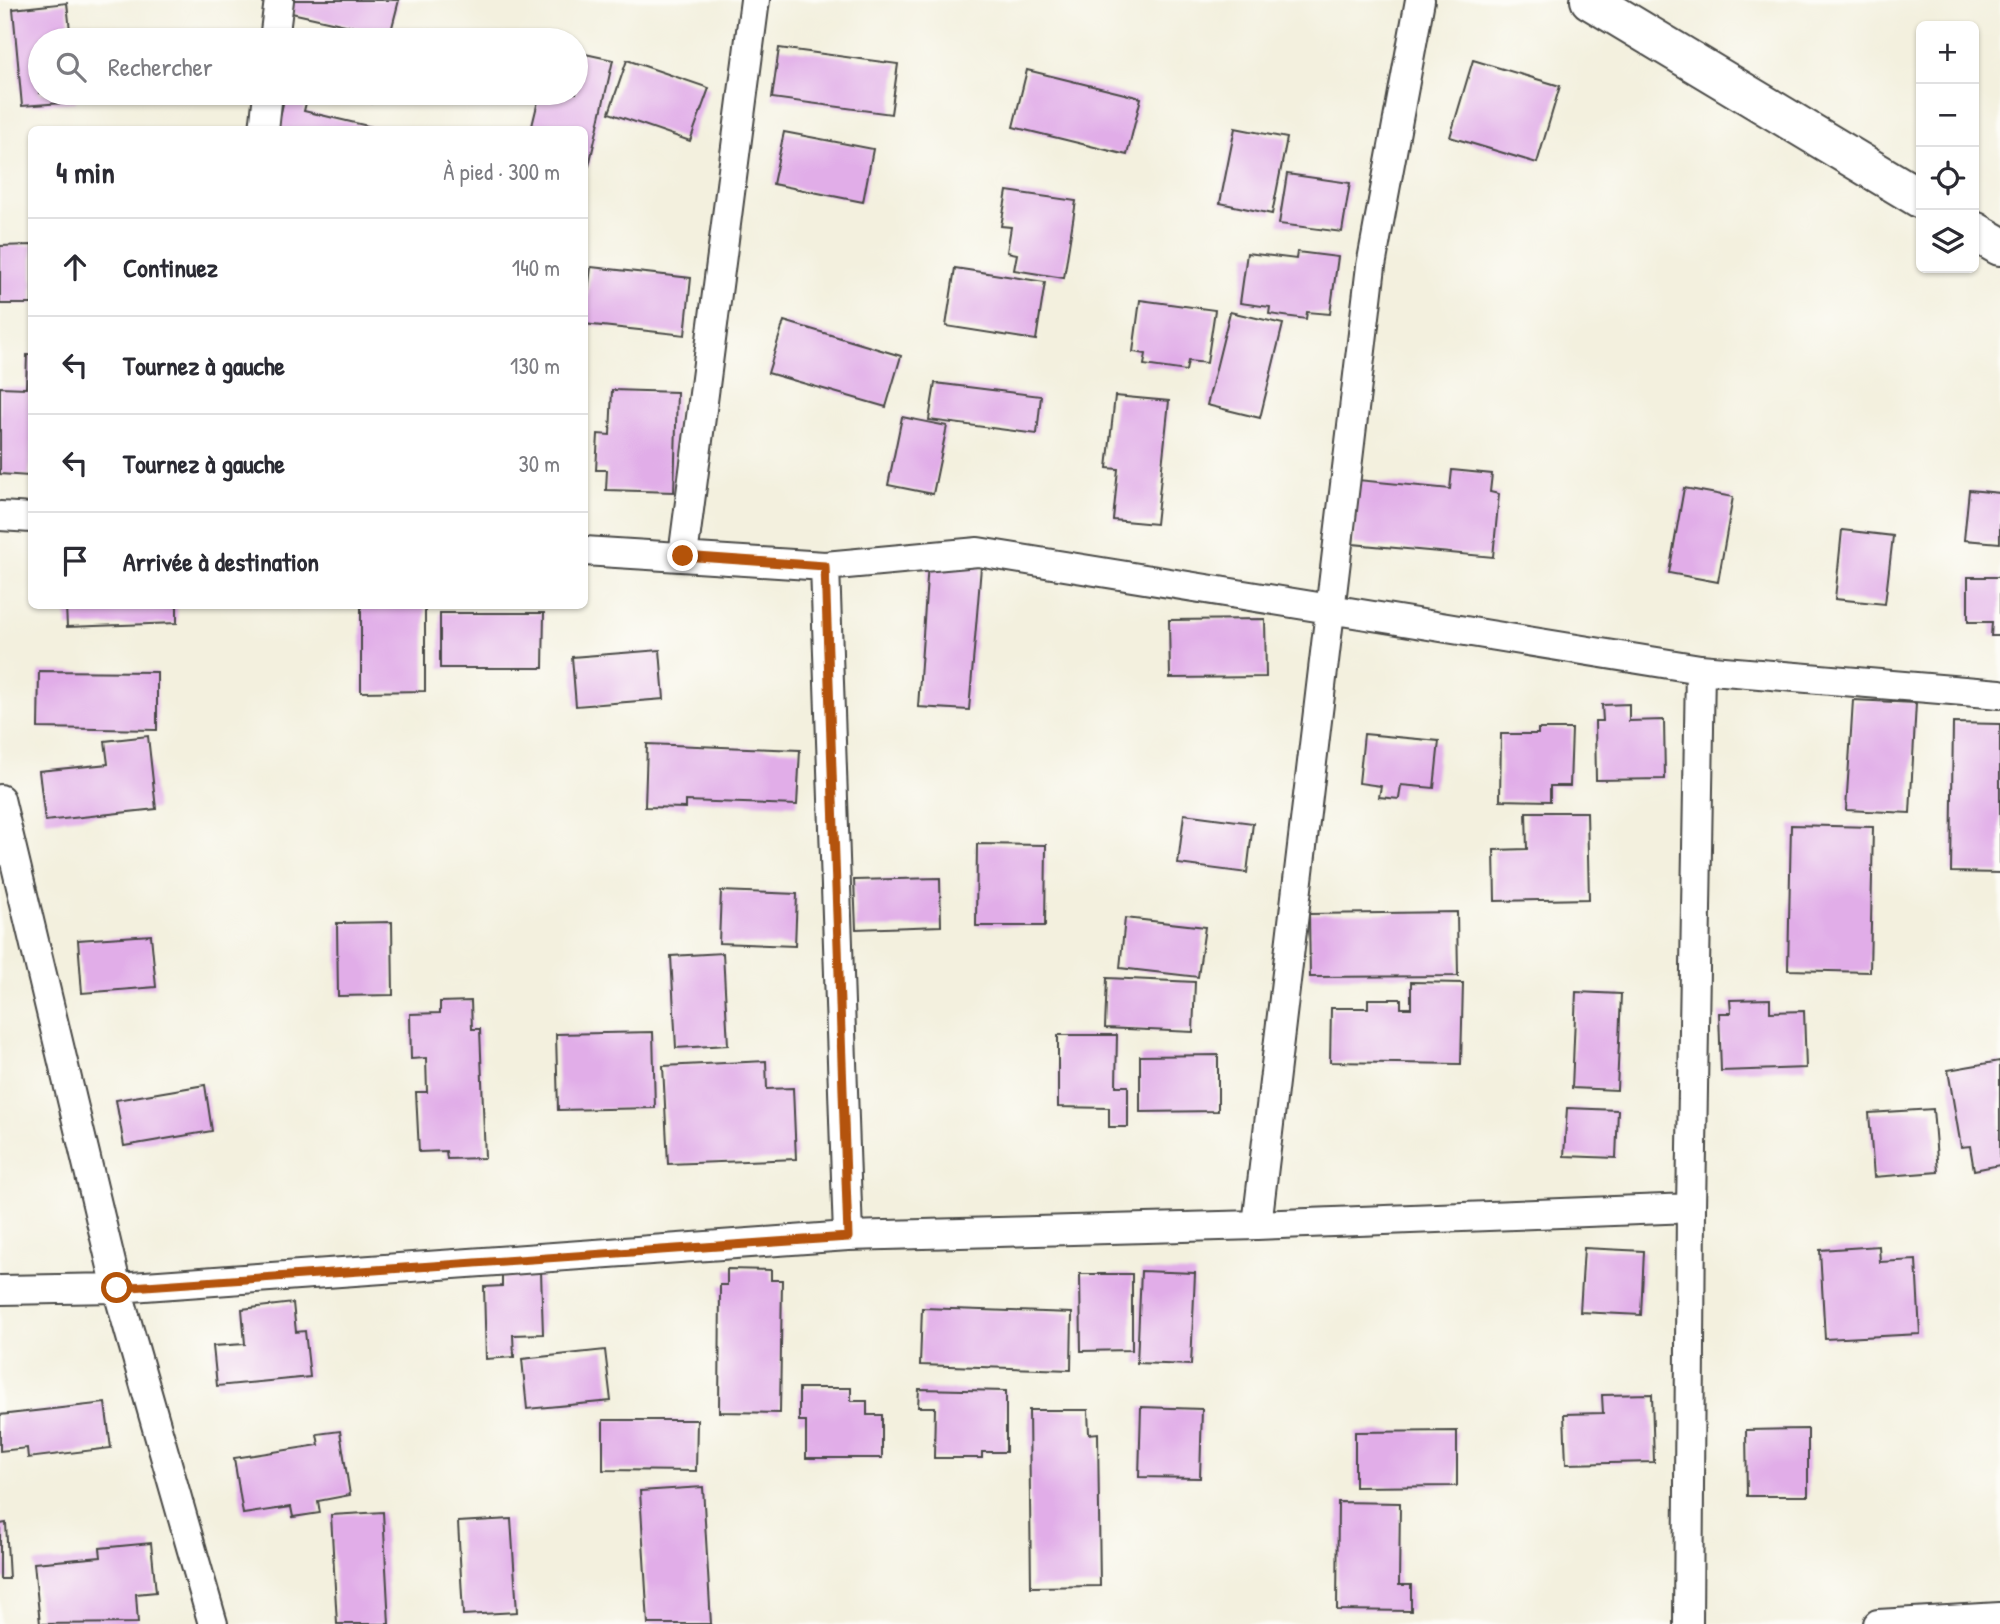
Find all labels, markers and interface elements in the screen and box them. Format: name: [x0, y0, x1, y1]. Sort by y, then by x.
map controls: [1916, 21, 1979, 273]
button: +: [1916, 21, 1979, 84]
search box: [28, 28, 588, 105]
icon: search: [52, 48, 90, 86]
text: Rechercher: [108, 49, 213, 84]
button: −: [1916, 84, 1979, 147]
button: locate: [1916, 147, 1979, 210]
text: 4 min: [56, 152, 115, 192]
text: À pied · 300 m: [443, 156, 560, 187]
button: layers: [1916, 210, 1979, 273]
icon: ahead: [56, 248, 94, 286]
text: Continuez: [123, 250, 218, 285]
text: 140 m: [512, 252, 560, 283]
icon: left: [56, 346, 94, 384]
text: Tournez à gauche: [123, 348, 285, 383]
text: 130 m: [510, 350, 560, 381]
icon: left: [56, 444, 94, 482]
text: Tournez à gauche: [123, 446, 285, 481]
text: 30 m: [518, 448, 560, 479]
route end: [667, 540, 698, 571]
icon: arrive: [56, 542, 94, 580]
text: Arrivée à destination: [123, 544, 319, 579]
route start: [101, 1272, 132, 1303]

